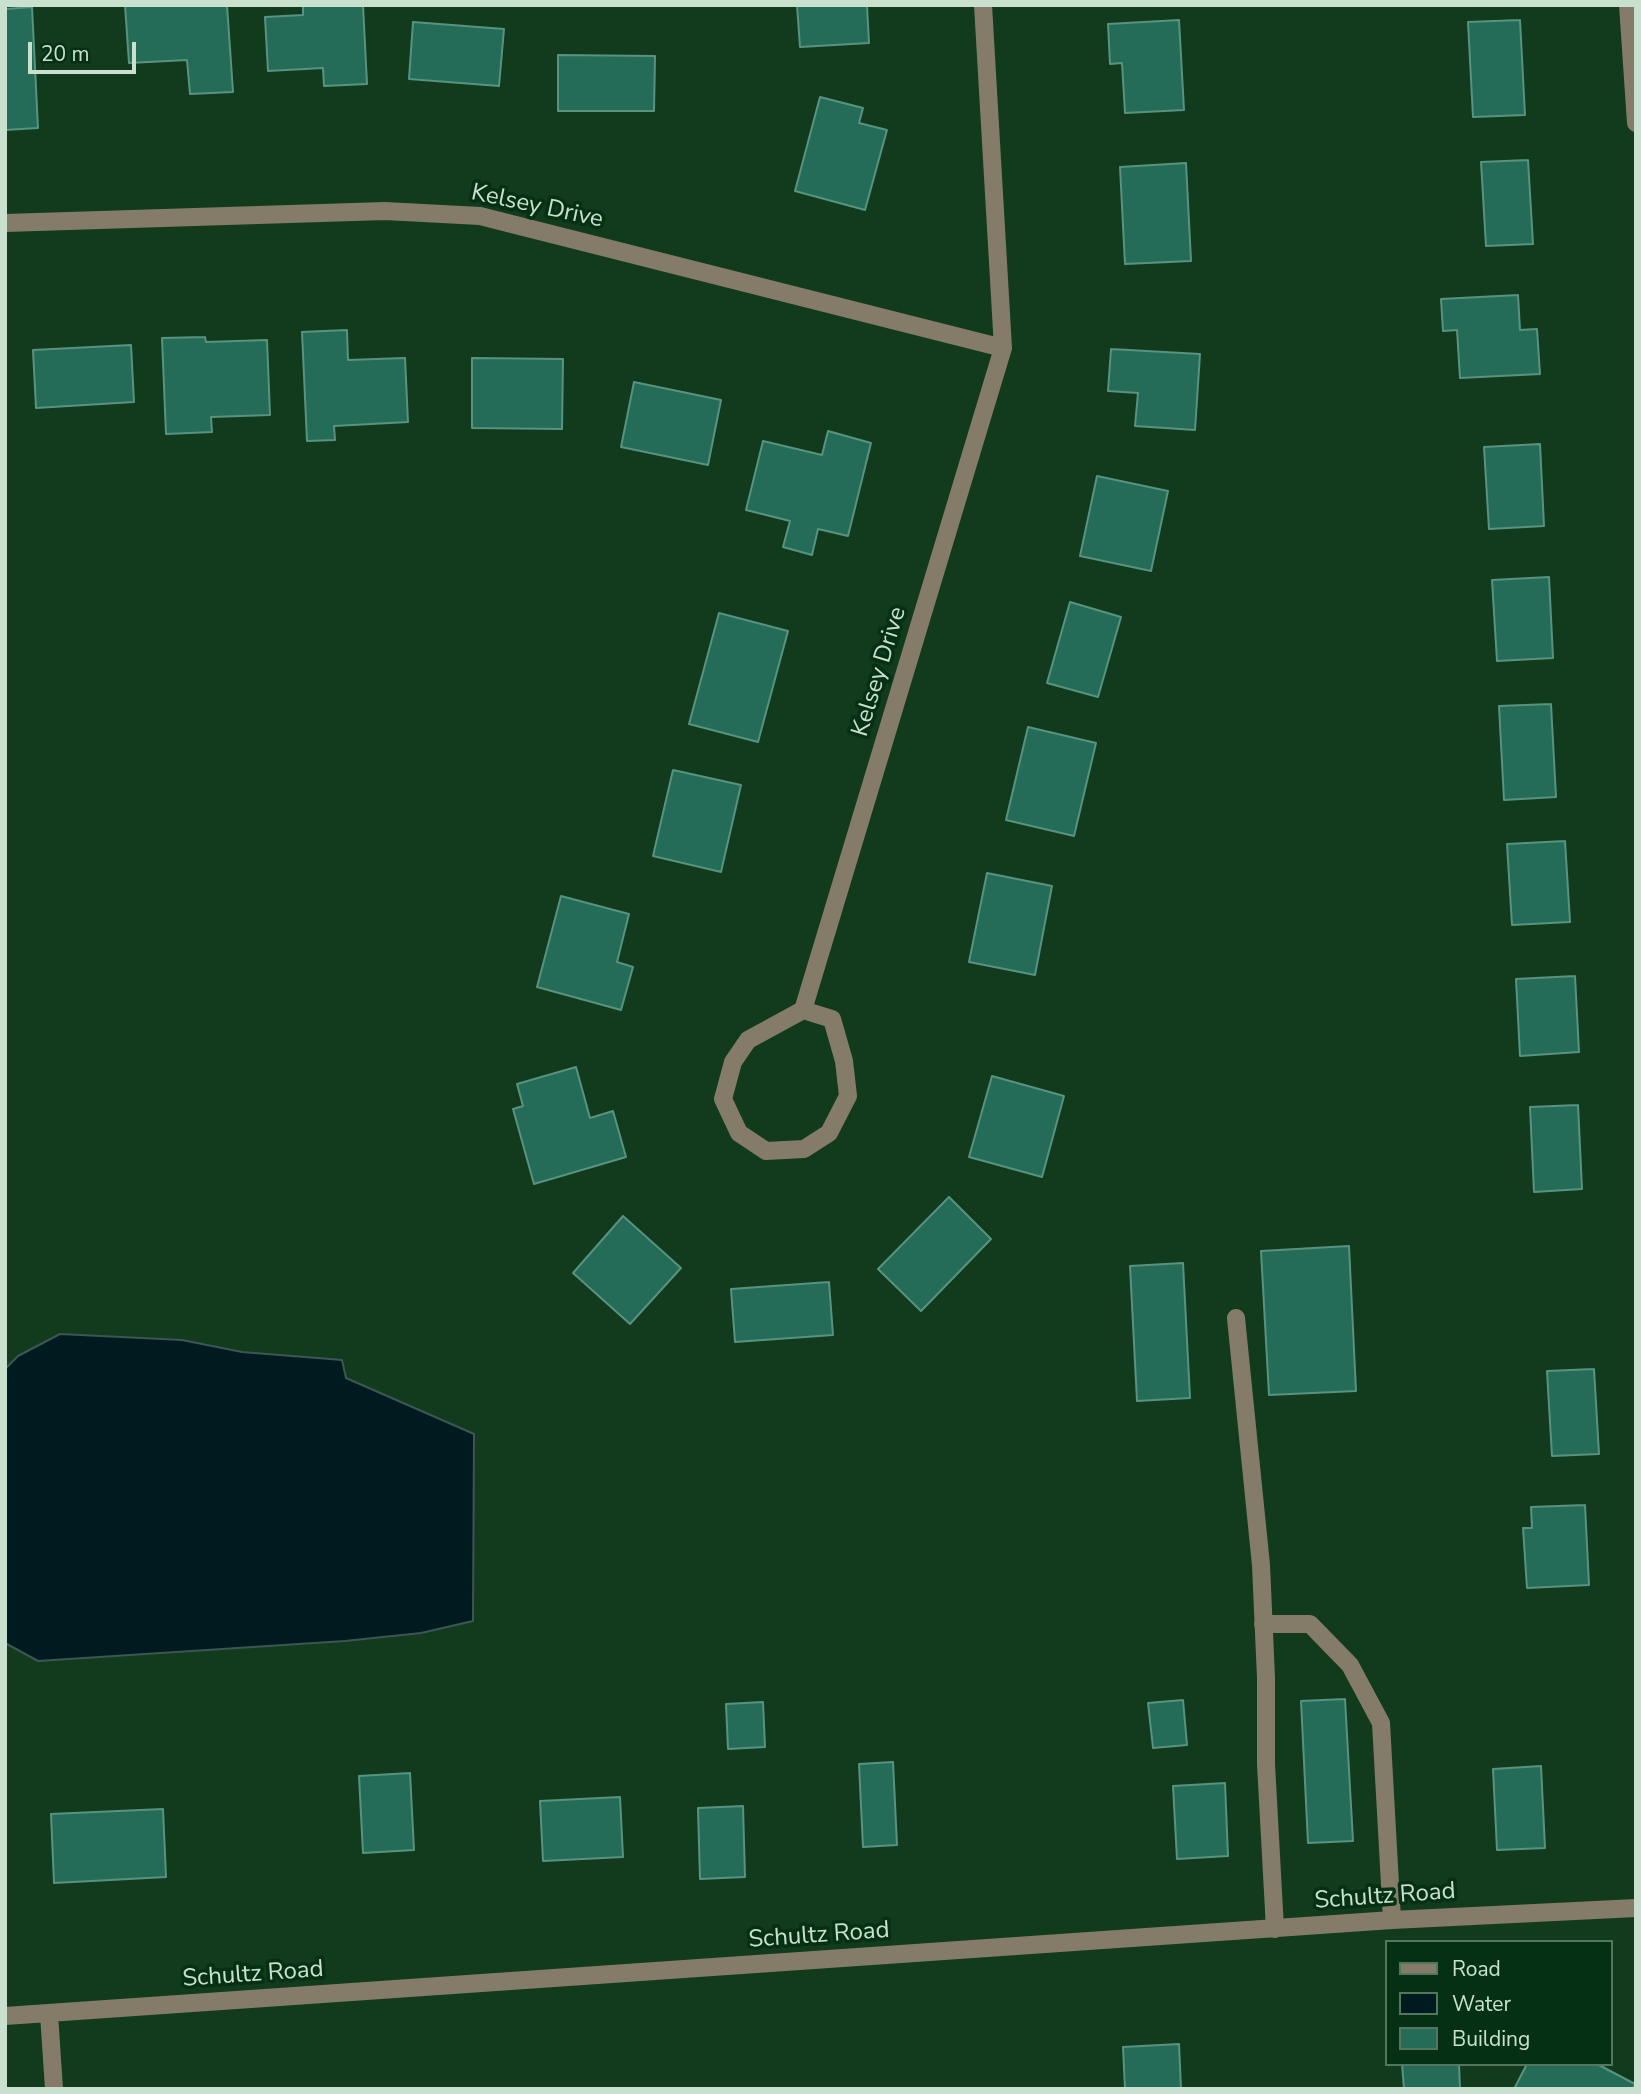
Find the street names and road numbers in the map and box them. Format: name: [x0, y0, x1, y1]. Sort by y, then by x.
street label: Kelsey Drive: [468, 179, 606, 235]
street label: Kelsey Drive: [847, 604, 913, 740]
street label: Schultz Road: [1313, 1878, 1457, 1916]
street label: Schultz Road: [747, 1917, 891, 1955]
street label: Schultz Road: [181, 1956, 325, 1994]

